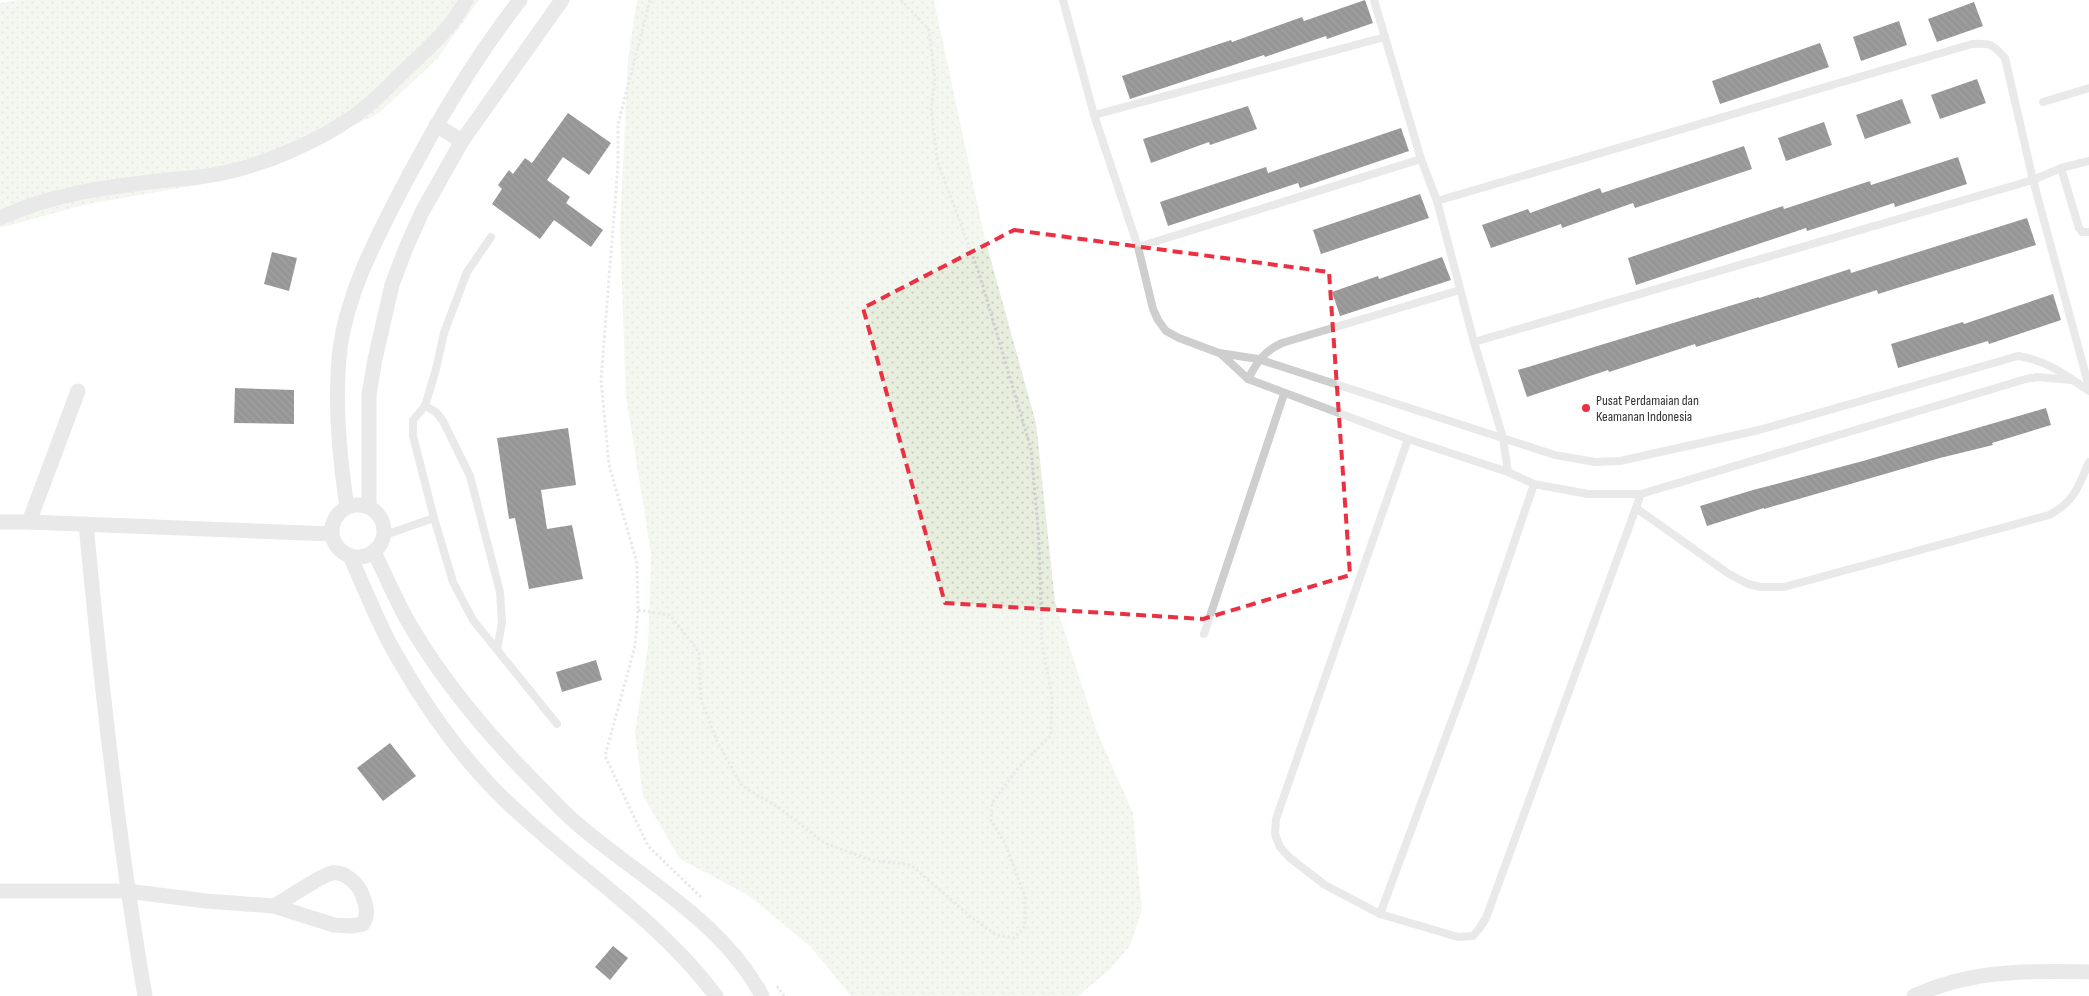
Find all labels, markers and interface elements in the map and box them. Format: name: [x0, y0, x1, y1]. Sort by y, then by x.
place label: Pusat Perdamaian dan Keamanan Indonesia: [1596, 392, 1699, 425]
marker: Pusat Perdamaian dan Keamanan Indonesia: [1580, 402, 1592, 414]

